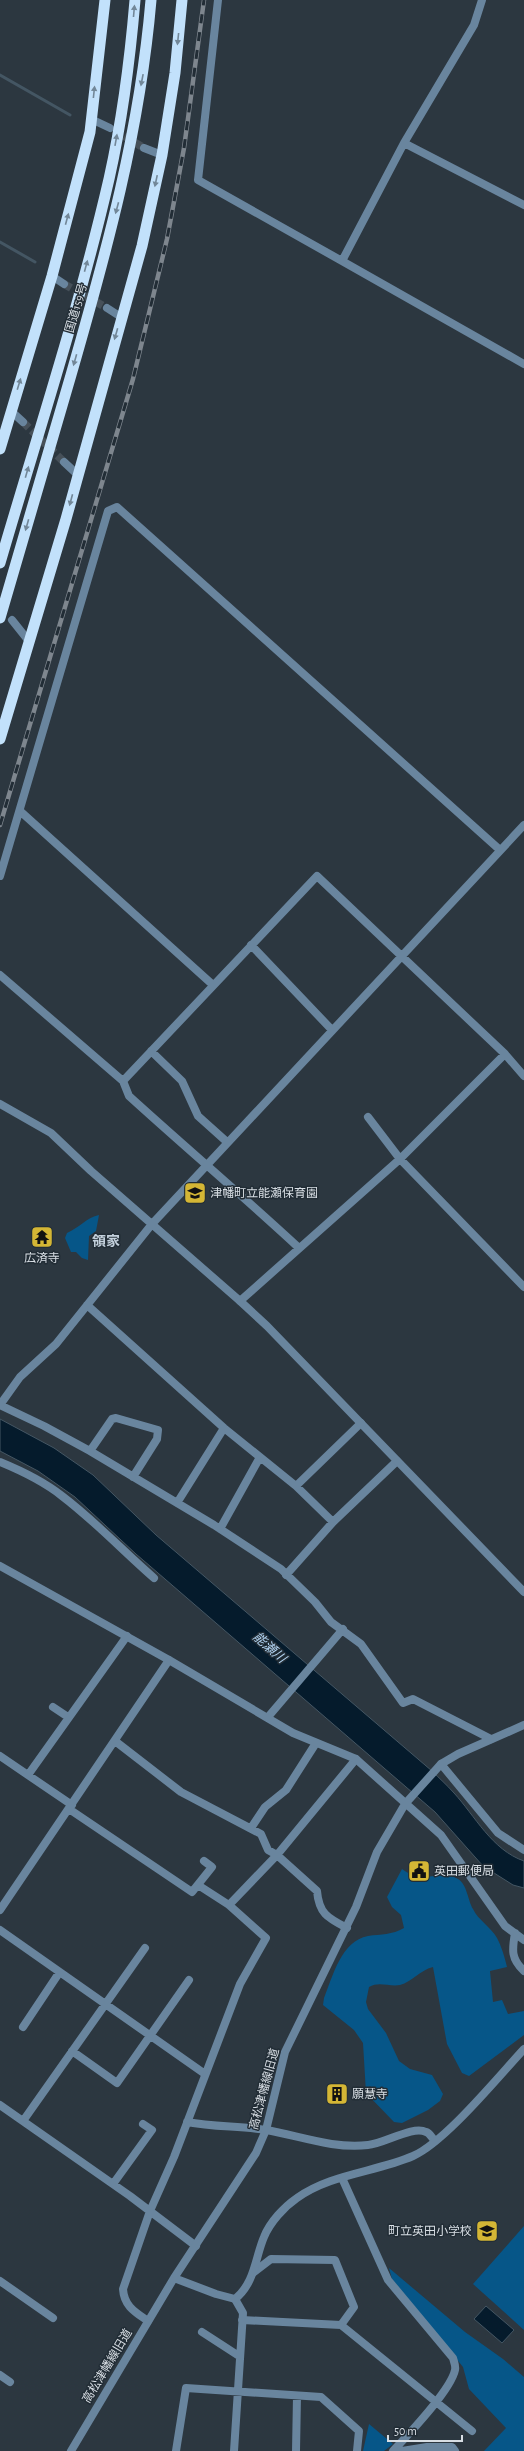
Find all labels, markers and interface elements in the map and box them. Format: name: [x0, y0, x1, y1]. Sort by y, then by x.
one-way arrow: [131, 5, 138, 17]
one-way arrow: [175, 33, 182, 45]
one-way arrow: [139, 74, 145, 87]
one-way arrow: [91, 86, 97, 98]
one-way arrow: [113, 134, 119, 146]
one-way arrow: [153, 175, 159, 187]
one-way arrow: [114, 202, 120, 214]
one-way arrow: [64, 213, 70, 225]
one-way arrow: [83, 260, 89, 272]
street label: 国道159号: [62, 282, 89, 334]
one-way arrow: [113, 328, 119, 340]
one-way arrow: [72, 354, 78, 366]
one-way arrow: [16, 378, 22, 390]
one-way arrow: [24, 466, 30, 478]
one-way arrow: [68, 494, 74, 506]
one-way arrow: [24, 520, 30, 532]
school or university icon: 津幡町立能瀬保育園: [182, 1180, 208, 1206]
place label: 津幡町立能瀬保育園: [210, 1186, 318, 1199]
temple icon: 広済寺: [29, 1224, 55, 1250]
district label: 領家: [92, 1234, 120, 1249]
place label: 広済寺: [24, 1252, 60, 1264]
water label: 能瀬川: [250, 1630, 290, 1667]
public building icon: 英田郵便局: [406, 1858, 432, 1884]
place label: 英田郵便局: [434, 1864, 494, 1877]
street label: 高松津幡線旧道: [246, 2047, 281, 2131]
building icon: 願慧寺: [324, 2081, 350, 2107]
place label: 願慧寺: [352, 2088, 388, 2100]
school or university icon: 町立英田小学校: [474, 2218, 500, 2244]
place label: 町立英田小学校: [388, 2224, 472, 2237]
street label: 高松津幡線旧道: [79, 2326, 134, 2405]
scale bar: [388, 2417, 462, 2443]
text: 50 m: [394, 2425, 417, 2437]

